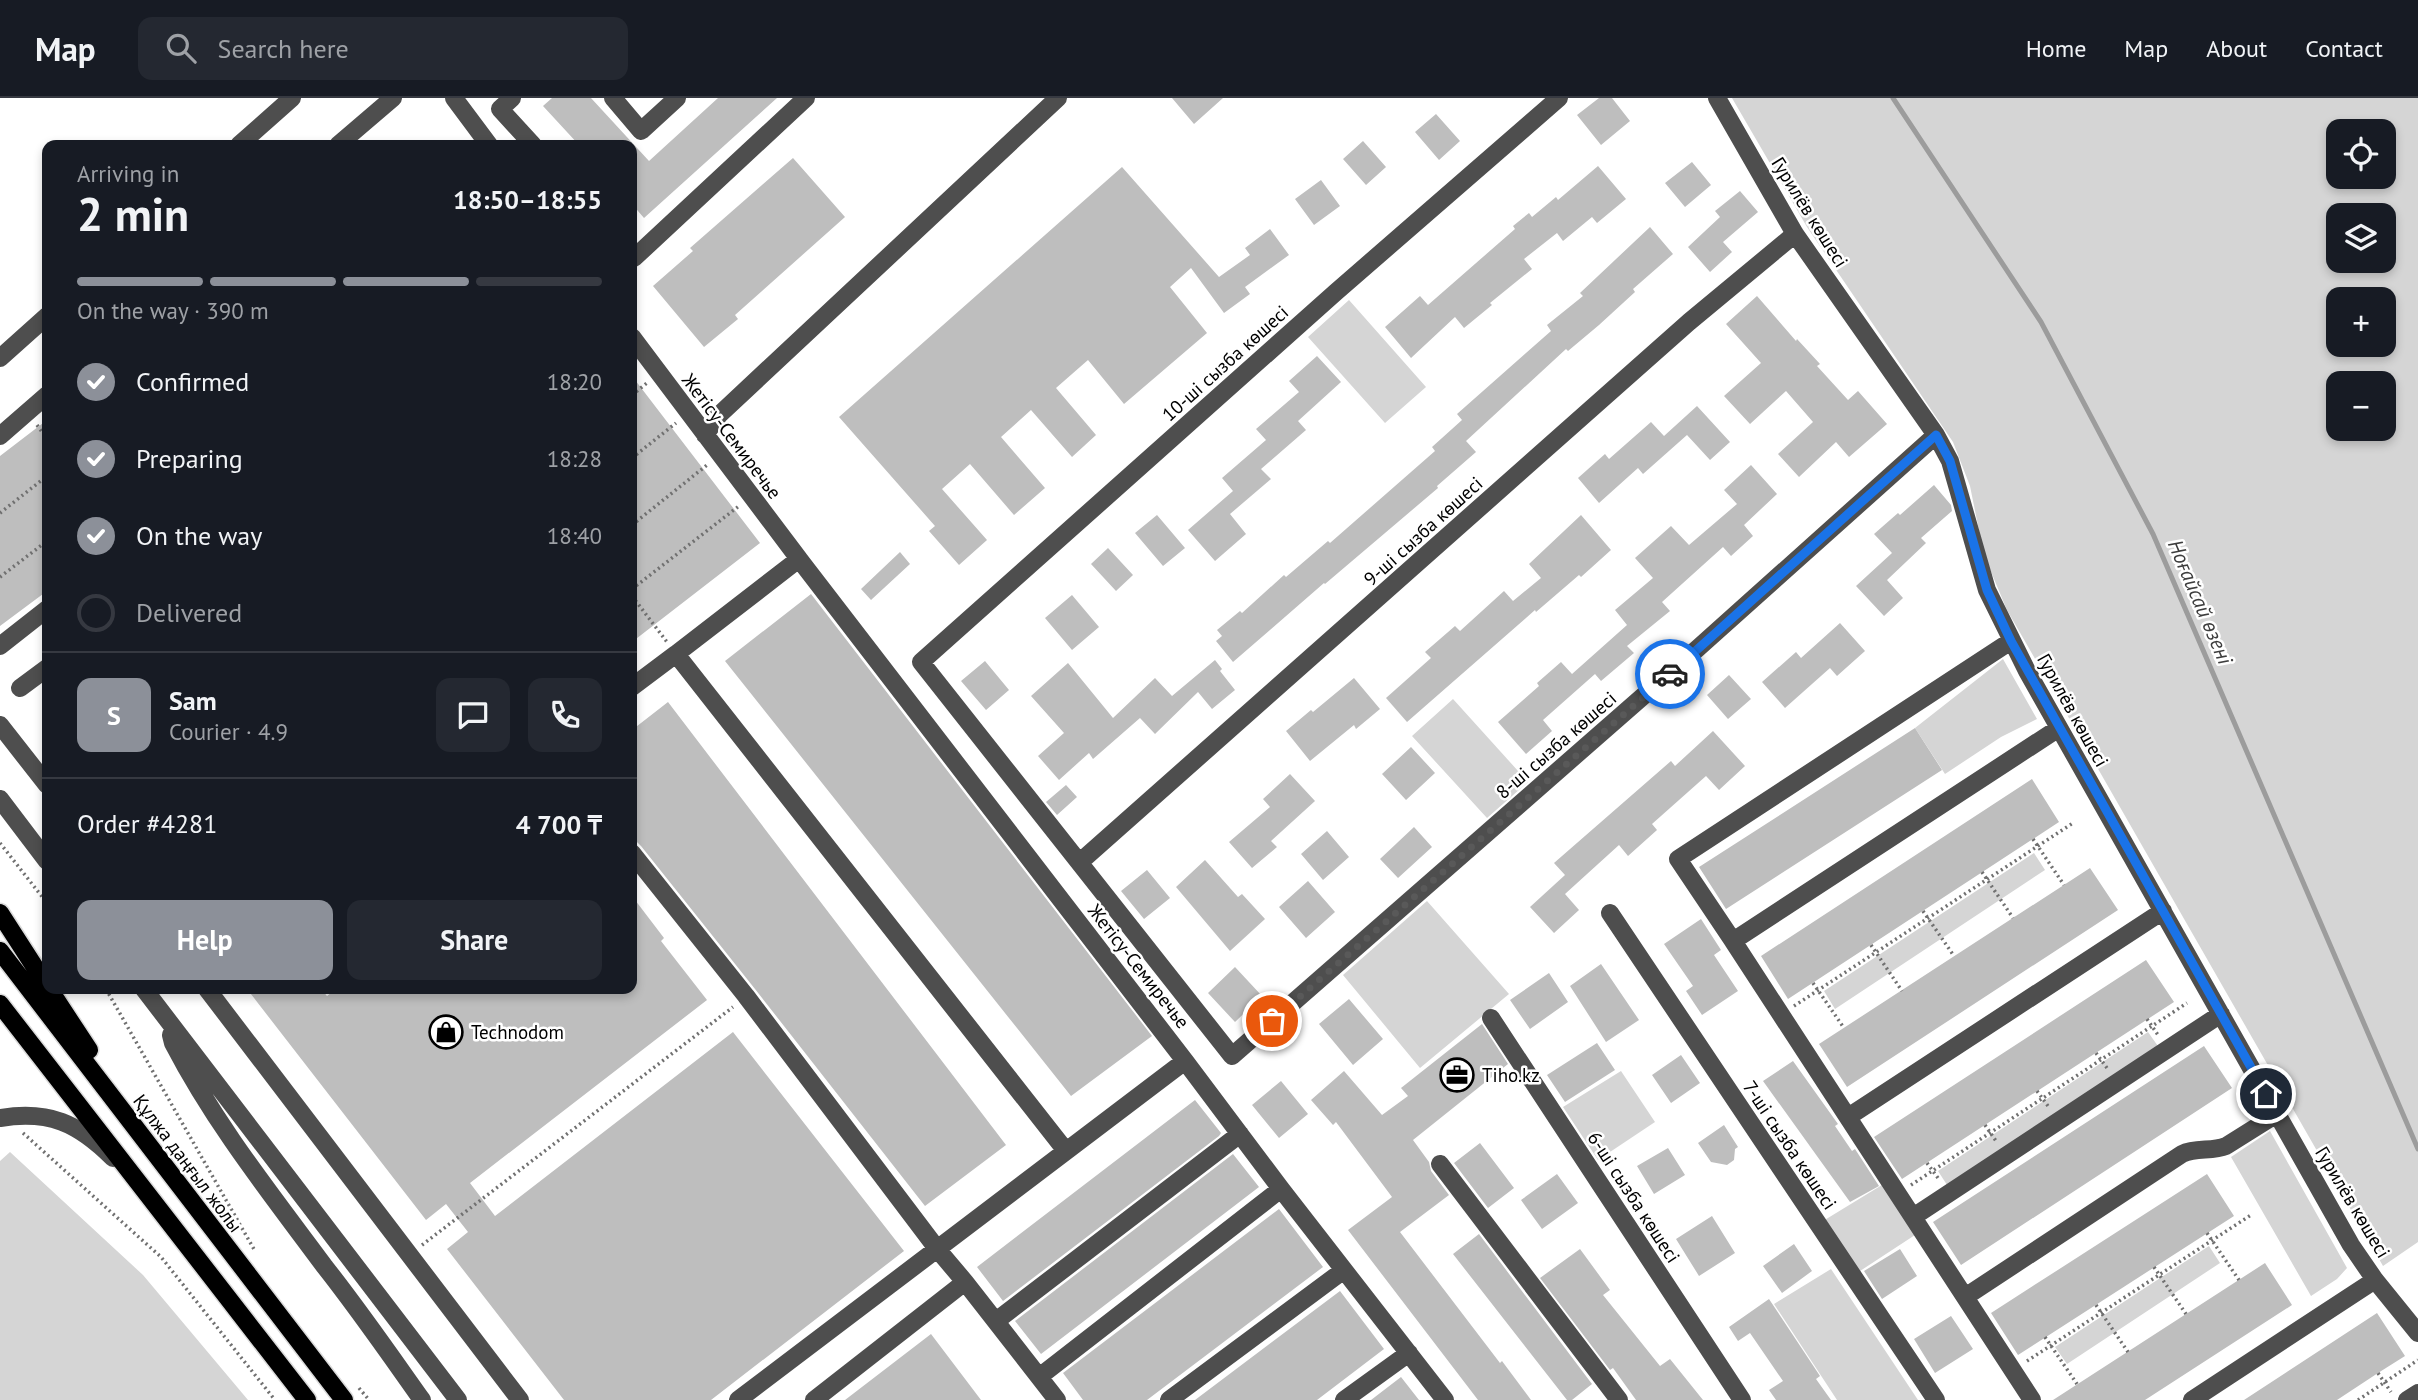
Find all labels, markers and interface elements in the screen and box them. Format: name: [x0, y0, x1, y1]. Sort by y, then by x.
search box: [138, 17, 628, 80]
text: Map: [35, 27, 96, 70]
icon: search: [162, 29, 200, 67]
text: Search here: [218, 32, 349, 65]
text: Home: [2026, 33, 2086, 64]
text: Map: [2124, 33, 2168, 64]
text: About: [2206, 33, 2267, 64]
text: Contact: [2305, 33, 2383, 64]
map controls: [2326, 119, 2396, 441]
button: locate: [2326, 119, 2396, 189]
street label: Гурилёв көшесі: [1767, 152, 1853, 272]
text: Arriving in: [77, 159, 179, 188]
text: 18:50–18:55: [453, 183, 602, 216]
text: 2 min: [77, 184, 189, 244]
button: layers: [2326, 203, 2396, 273]
button: +: [2326, 287, 2396, 357]
text: On the way · 390 m: [77, 296, 269, 325]
street label: 10-ші сызба көшесі: [1157, 300, 1293, 426]
icon: check: [77, 363, 115, 401]
text: Confirmed: [136, 365, 249, 398]
text: 18:20: [547, 367, 602, 396]
street label: Жетісу-Семиречье: [676, 368, 787, 503]
button: −: [2326, 371, 2396, 441]
icon: check: [77, 440, 115, 478]
text: Preparing: [136, 442, 243, 475]
text: 18:28: [547, 444, 602, 473]
street label: 9-ші сызба көшесі: [1359, 471, 1487, 591]
icon: check: [77, 517, 115, 555]
text: On the way: [136, 519, 262, 552]
text: 18:40: [547, 521, 602, 550]
water label: Ноғайсай өзені: [2162, 535, 2239, 669]
text: Delivered: [136, 596, 242, 629]
courier: [1635, 639, 1705, 709]
street label: Гурилёв көшесі: [2032, 649, 2114, 771]
icon: car: [1651, 655, 1689, 693]
button: chat: [436, 678, 510, 752]
button: phone: [528, 678, 602, 752]
text: Sam: [169, 684, 217, 717]
street label: 8-ші сызба көшесі: [1491, 686, 1621, 804]
text: S: [107, 699, 121, 732]
text: Courier · 4.9: [169, 717, 288, 746]
text: Order #4281: [77, 807, 217, 840]
text: 4 700 ₸: [516, 808, 602, 841]
street label: Жетісу-Семиречье: [1082, 898, 1195, 1033]
button: Help: [77, 900, 333, 980]
button: Share: [347, 900, 602, 980]
pin: [1242, 991, 1302, 1051]
icon: bag: [1253, 1002, 1291, 1040]
shop icon: Technodom: [427, 1013, 465, 1051]
place label: Technodom: [471, 1020, 564, 1044]
office icon: Tiho.kz: [1438, 1056, 1476, 1094]
place label: Tiho.kz: [1482, 1063, 1540, 1087]
pin: [2236, 1064, 2296, 1124]
icon: home: [2247, 1075, 2285, 1113]
street label: 7-ші сызба көшесі: [1738, 1076, 1842, 1214]
street label: Құлжа даңғыл жолы: [128, 1089, 248, 1237]
street label: 6-ші сызба көшесі: [1583, 1127, 1685, 1267]
street label: Гурилёв көшесі: [2310, 1142, 2396, 1262]

